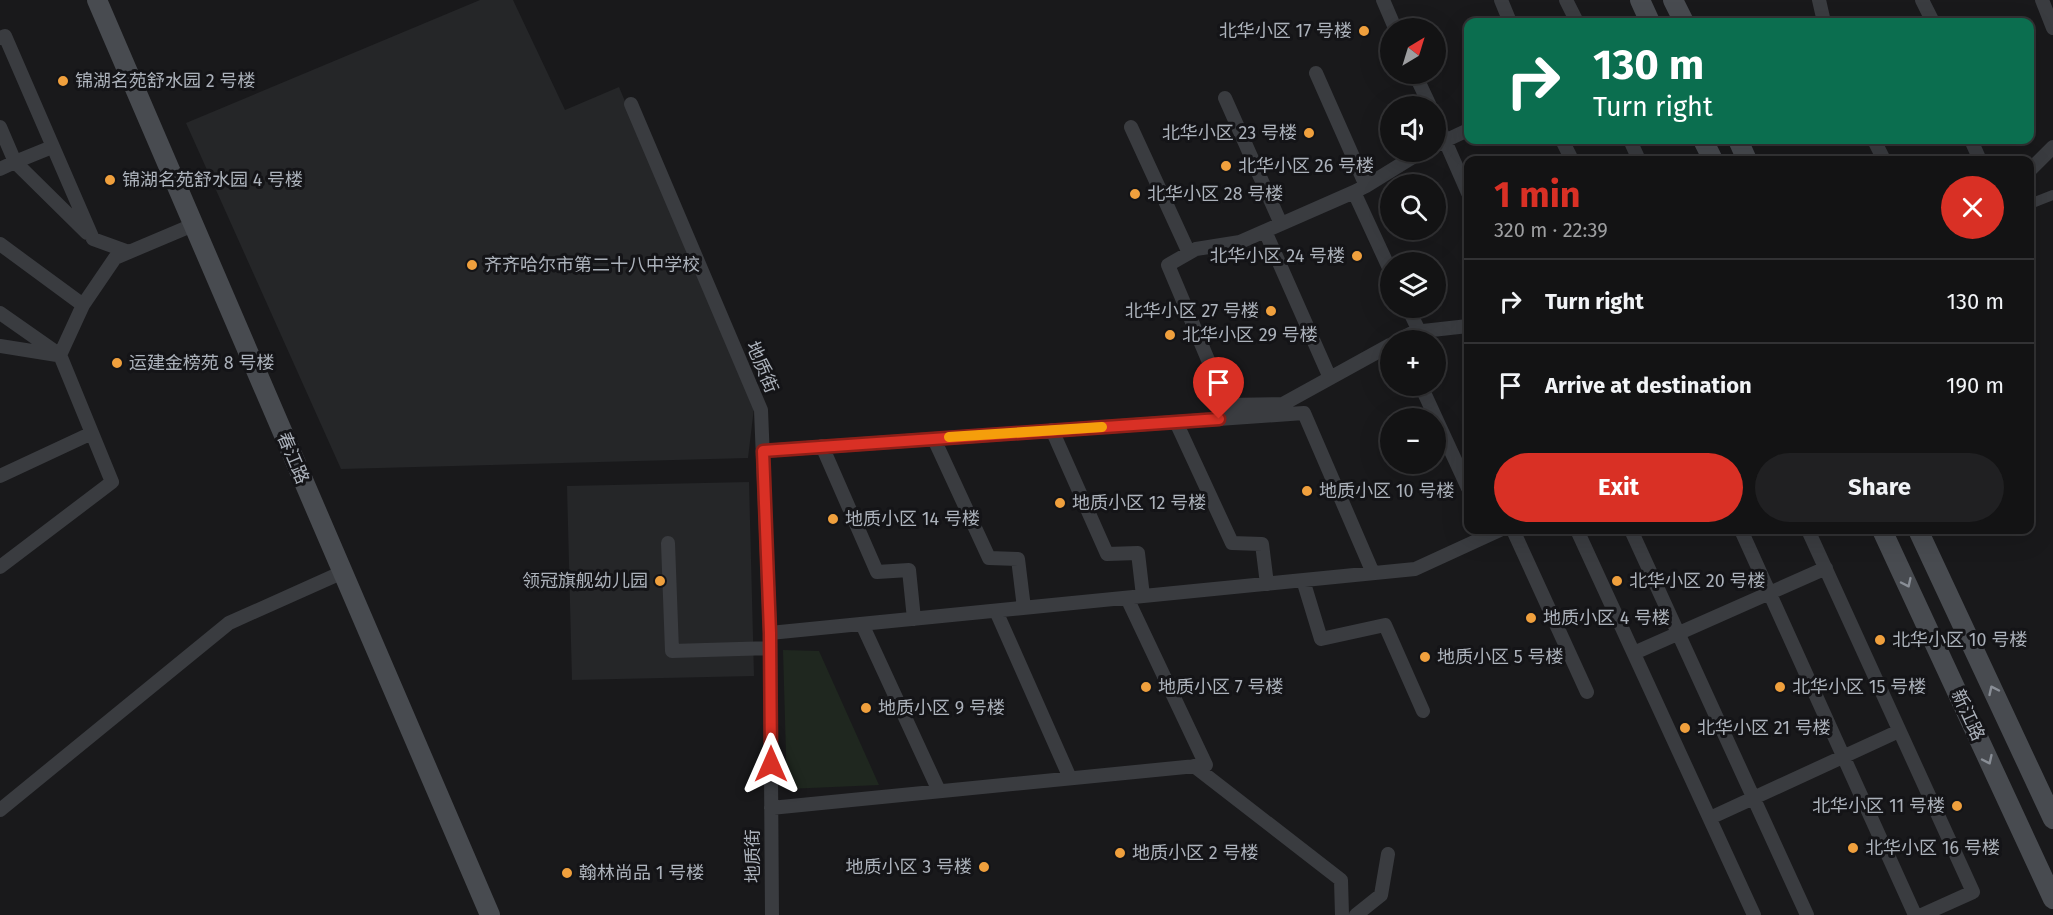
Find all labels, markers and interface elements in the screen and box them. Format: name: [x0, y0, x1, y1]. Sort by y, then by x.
north arrow: [1380, 18, 1446, 84]
map controls: [1380, 18, 1446, 474]
place label: 北华小区 17 号楼: [1219, 20, 1352, 42]
marker: 北华小区 17 号楼: [1357, 24, 1371, 38]
text: 130 m: [1593, 40, 1704, 90]
icon: right: [1494, 42, 1572, 120]
place label: 锦湖名苑舒水园 2 号楼: [75, 70, 255, 92]
marker: 锦湖名苑舒水园 2 号楼: [56, 74, 70, 88]
text: Turn right: [1593, 91, 1713, 123]
button: sound: [1380, 96, 1446, 162]
place label: 北华小区 23 号楼: [1162, 122, 1297, 144]
marker: 北华小区 23 号楼: [1302, 126, 1316, 140]
place label: 北华小区 26 号楼: [1238, 155, 1374, 177]
marker: 北华小区 26 号楼: [1219, 159, 1233, 173]
place label: 锦湖名苑舒水园 4 号楼: [122, 169, 303, 191]
marker: 锦湖名苑舒水园 4 号楼: [103, 173, 117, 187]
text: 1 min: [1494, 173, 1581, 217]
button: search: [1380, 174, 1446, 240]
button: close: [1941, 176, 2004, 239]
place label: 北华小区 28 号楼: [1147, 183, 1283, 205]
marker: 北华小区 28 号楼: [1128, 187, 1142, 201]
text: 320 m · 22:39: [1494, 218, 1608, 242]
place label: 北华小区 24 号楼: [1209, 245, 1345, 267]
marker: 北华小区 24 号楼: [1350, 249, 1364, 263]
button: layers: [1380, 252, 1446, 318]
place label: 齐齐哈尔市第二十八中学校: [484, 254, 700, 276]
marker: 齐齐哈尔市第二十八中学校: [465, 258, 479, 272]
icon: right: [1494, 285, 1527, 318]
text: Turn right: [1545, 288, 1644, 315]
text: 130 m: [1947, 288, 2004, 315]
place label: 北华小区 27 号楼: [1125, 300, 1259, 322]
marker: 北华小区 27 号楼: [1264, 304, 1278, 318]
place label: 北华小区 29 号楼: [1182, 324, 1318, 346]
marker: 北华小区 29 号楼: [1163, 328, 1177, 342]
button: +: [1380, 330, 1446, 396]
street label: 地质街: [741, 338, 783, 396]
place label: 运建金榜苑 8 号楼: [129, 352, 274, 374]
marker: 运建金榜苑 8 号楼: [110, 356, 124, 370]
pin: [1193, 357, 1244, 419]
icon: arrive: [1202, 366, 1235, 399]
icon: arrive: [1494, 369, 1527, 402]
text: Arrive at destination: [1545, 372, 1752, 399]
text: 190 m: [1946, 372, 2004, 399]
button: −: [1380, 408, 1446, 474]
street label: 春江路: [272, 429, 314, 487]
button: Exit: [1494, 453, 1743, 522]
button: Share: [1755, 453, 2004, 522]
place label: 地质小区 10 号楼: [1319, 480, 1454, 502]
marker: 地质小区 10 号楼: [1300, 484, 1314, 498]
place label: 地质小区 12 号楼: [1072, 492, 1206, 514]
marker: 地质小区 12 号楼: [1053, 496, 1067, 510]
place label: 地质小区 14 号楼: [845, 508, 980, 530]
marker: 地质小区 14 号楼: [826, 512, 840, 526]
place label: 领冠旗舰幼儿园: [522, 570, 648, 592]
place label: 北华小区 20 号楼: [1629, 570, 1766, 592]
marker: 领冠旗舰幼儿园: [653, 574, 667, 588]
marker: 北华小区 20 号楼: [1610, 574, 1624, 588]
one-way arrow: [1899, 576, 1911, 587]
place label: 地质小区 4 号楼: [1543, 607, 1670, 629]
marker: 地质小区 4 号楼: [1524, 611, 1538, 625]
place label: 北华小区 10 号楼: [1892, 629, 2027, 651]
marker: 北华小区 10 号楼: [1873, 633, 1887, 647]
place label: 地质小区 5 号楼: [1437, 646, 1564, 668]
marker: 地质小区 5 号楼: [1418, 650, 1432, 664]
place label: 地质小区 7 号楼: [1158, 676, 1284, 698]
place label: 北华小区 15 号楼: [1792, 676, 1926, 698]
marker: 地质小区 7 号楼: [1139, 680, 1153, 694]
marker: 北华小区 15 号楼: [1773, 680, 1787, 694]
street label: 新江路: [1947, 686, 1989, 744]
one-way arrow: [1988, 686, 2000, 697]
place label: 地质小区 9 号楼: [878, 697, 1005, 719]
marker: 地质小区 9 号楼: [859, 701, 873, 715]
place label: 北华小区 21 号楼: [1697, 717, 1831, 739]
marker: 北华小区 21 号楼: [1678, 721, 1692, 735]
position arrow: [739, 732, 803, 796]
one-way arrow: [1981, 753, 1993, 764]
place label: 北华小区 11 号楼: [1812, 795, 1945, 817]
marker: 北华小区 11 号楼: [1950, 799, 1964, 813]
street label: 地质街: [742, 829, 764, 883]
place label: 北华小区 16 号楼: [1865, 837, 2000, 859]
marker: 北华小区 16 号楼: [1846, 841, 1860, 855]
place label: 地质小区 2 号楼: [1132, 842, 1258, 864]
marker: 地质小区 2 号楼: [1113, 846, 1127, 860]
place label: 地质小区 3 号楼: [845, 856, 972, 878]
marker: 地质小区 3 号楼: [977, 860, 991, 874]
place label: 翰林尚品 1 号楼: [579, 862, 704, 884]
marker: 翰林尚品 1 号楼: [560, 866, 574, 880]

